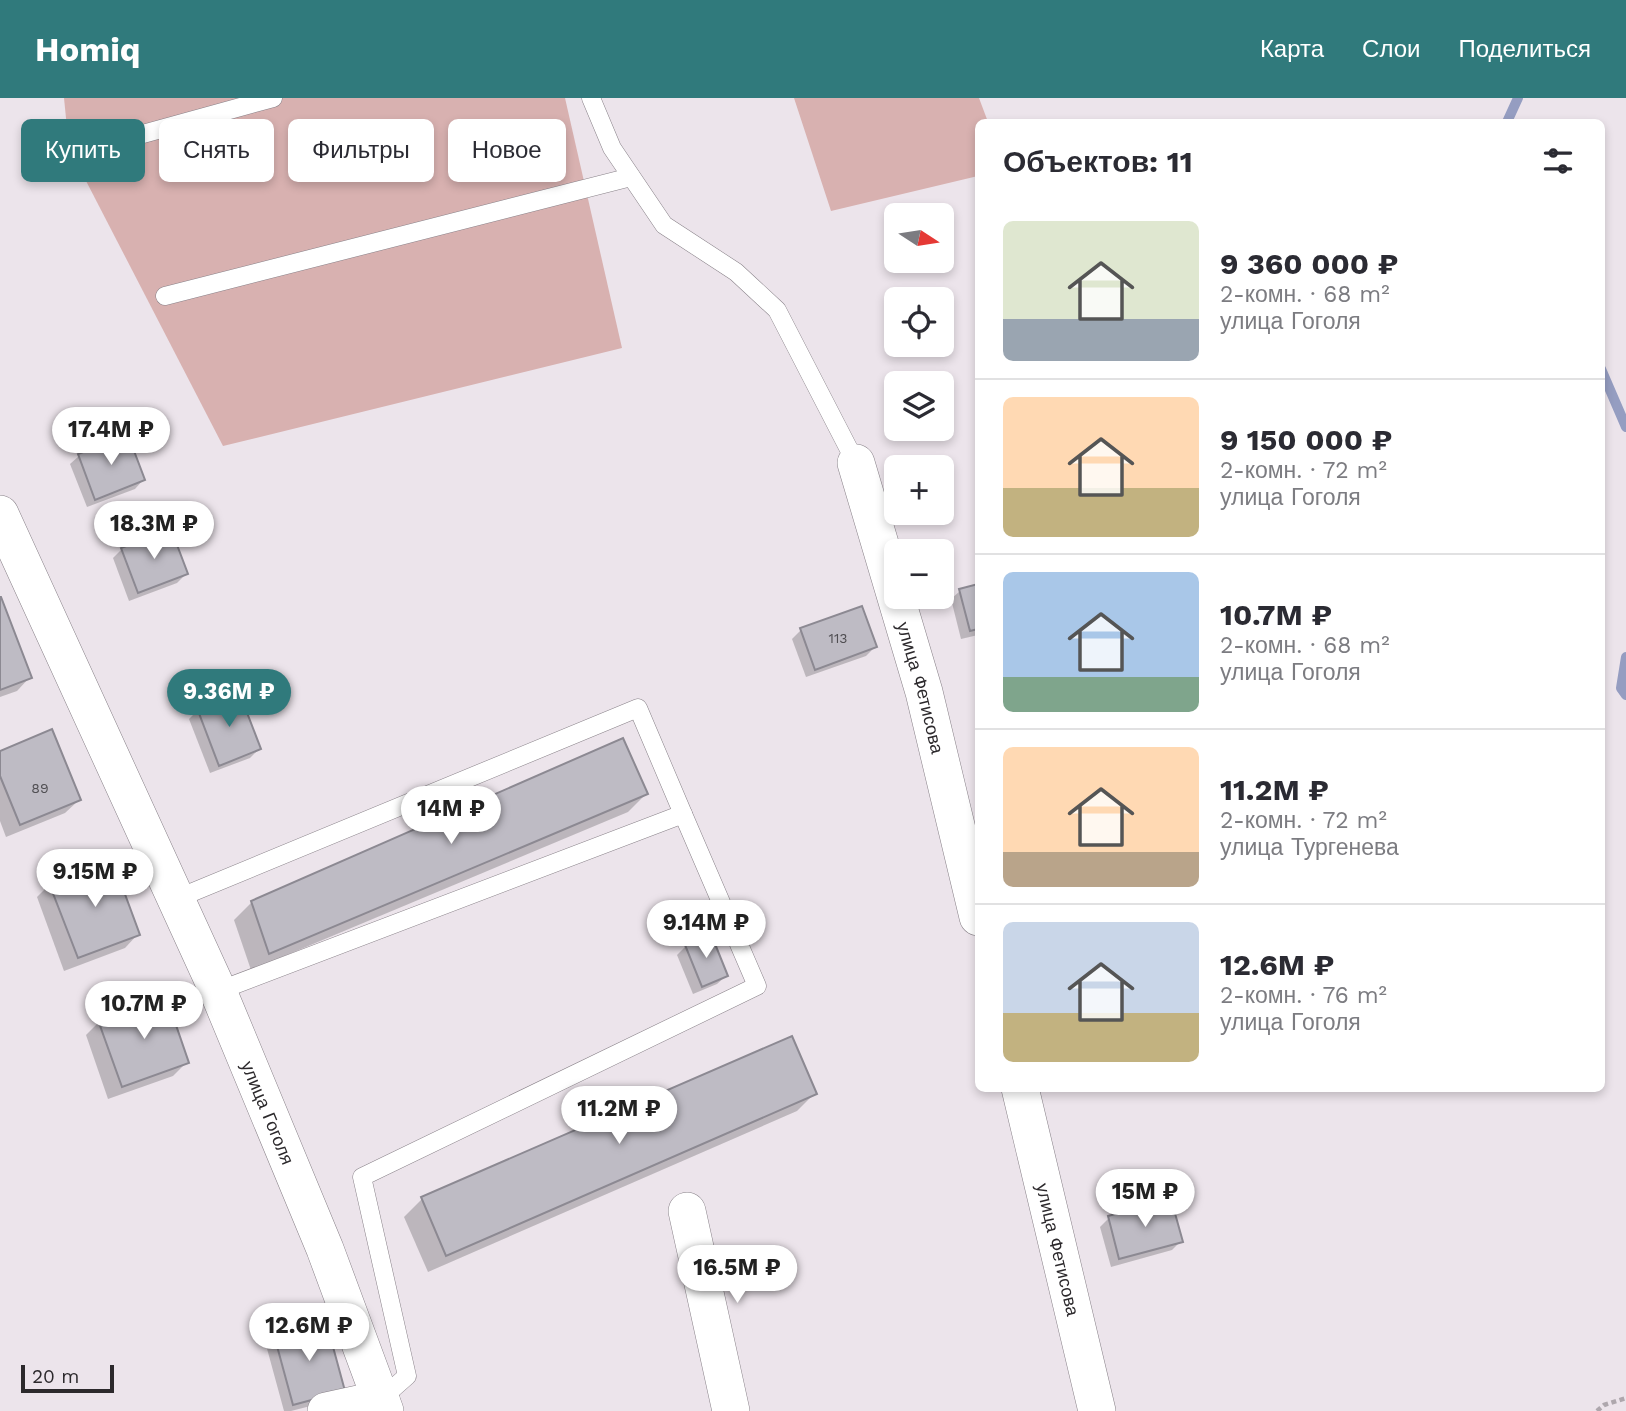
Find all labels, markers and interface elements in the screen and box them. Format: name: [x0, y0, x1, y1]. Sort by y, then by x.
text: Homiq: [35, 30, 141, 69]
text: Карта: [1260, 35, 1324, 63]
text: Слои: [1362, 35, 1420, 63]
text: Поделиться: [1458, 35, 1591, 63]
chip: Купить: [21, 119, 145, 182]
chip: Снять: [159, 119, 274, 182]
chip: Фильтры: [288, 119, 434, 182]
chip: Новое: [448, 119, 566, 182]
icon: filters: [1539, 142, 1577, 180]
text: Объектов: 11: [1003, 144, 1193, 179]
north arrow: [884, 203, 954, 273]
map controls: [884, 203, 954, 609]
text: 9 360 000 ₽: [1220, 246, 1398, 281]
icon: home: [1059, 249, 1143, 333]
text: 2-комн. · 68 m²: [1220, 281, 1390, 308]
button: locate: [884, 287, 954, 357]
text: улица Гоголя: [1220, 308, 1361, 335]
button: layers: [884, 371, 954, 441]
pin: 17.4M ₽: [46, 408, 176, 467]
text: 17.4M ₽: [68, 416, 154, 443]
text: 9 150 000 ₽: [1220, 422, 1392, 457]
icon: home: [1059, 425, 1143, 509]
button: +: [884, 455, 954, 525]
text: 2-комн. · 72 m²: [1220, 457, 1387, 484]
text: улица Гоголя: [1220, 484, 1361, 511]
pin: 18.3M ₽: [89, 502, 219, 561]
text: 18.3M ₽: [110, 510, 198, 537]
button: −: [884, 539, 954, 609]
text: 10.7M ₽: [1220, 597, 1332, 632]
icon: home: [1059, 600, 1143, 684]
street label: улица Фетисова: [893, 619, 949, 757]
house number: 113: [828, 630, 848, 646]
text: 2-комн. · 68 m²: [1220, 632, 1390, 659]
text: улица Гоголя: [1220, 659, 1361, 686]
pin: 9.36M ₽: [164, 670, 294, 729]
text: 9.36M ₽: [183, 678, 275, 705]
text: 11.2M ₽: [1220, 772, 1329, 807]
icon: home: [1059, 775, 1143, 859]
house number: 89: [31, 780, 49, 796]
pin: 14M ₽: [402, 786, 500, 846]
text: 14M ₽: [417, 795, 485, 822]
text: 2-комн. · 72 m²: [1220, 807, 1387, 834]
text: улица Тургенева: [1220, 834, 1399, 861]
pin: 9.15M ₽: [30, 850, 160, 909]
text: 9.15M ₽: [52, 858, 138, 885]
pin: 9.14M ₽: [641, 900, 771, 960]
text: 9.14M ₽: [663, 909, 749, 936]
text: 12.6M ₽: [1220, 947, 1334, 982]
icon: home: [1059, 950, 1143, 1034]
pin: 10.7M ₽: [79, 982, 209, 1041]
text: 2-комн. · 76 m²: [1220, 982, 1387, 1009]
text: 10.7M ₽: [101, 990, 187, 1017]
text: улица Гоголя: [1220, 1009, 1361, 1036]
street label: улица Гоголя: [238, 1058, 299, 1167]
pin: 11.2M ₽: [554, 1086, 684, 1146]
text: 11.2M ₽: [577, 1095, 661, 1122]
pin: 15M ₽: [1096, 1170, 1194, 1229]
text: 15M ₽: [1112, 1178, 1178, 1205]
street label: улица Фетисова: [1033, 1181, 1085, 1319]
pin: 16.5M ₽: [672, 1246, 802, 1305]
text: 16.5M ₽: [693, 1254, 781, 1281]
pin: 12.6M ₽: [244, 1304, 374, 1363]
text: 12.6M ₽: [265, 1312, 353, 1339]
scale bar: [21, 1362, 114, 1394]
text: 20 m: [32, 1365, 79, 1388]

